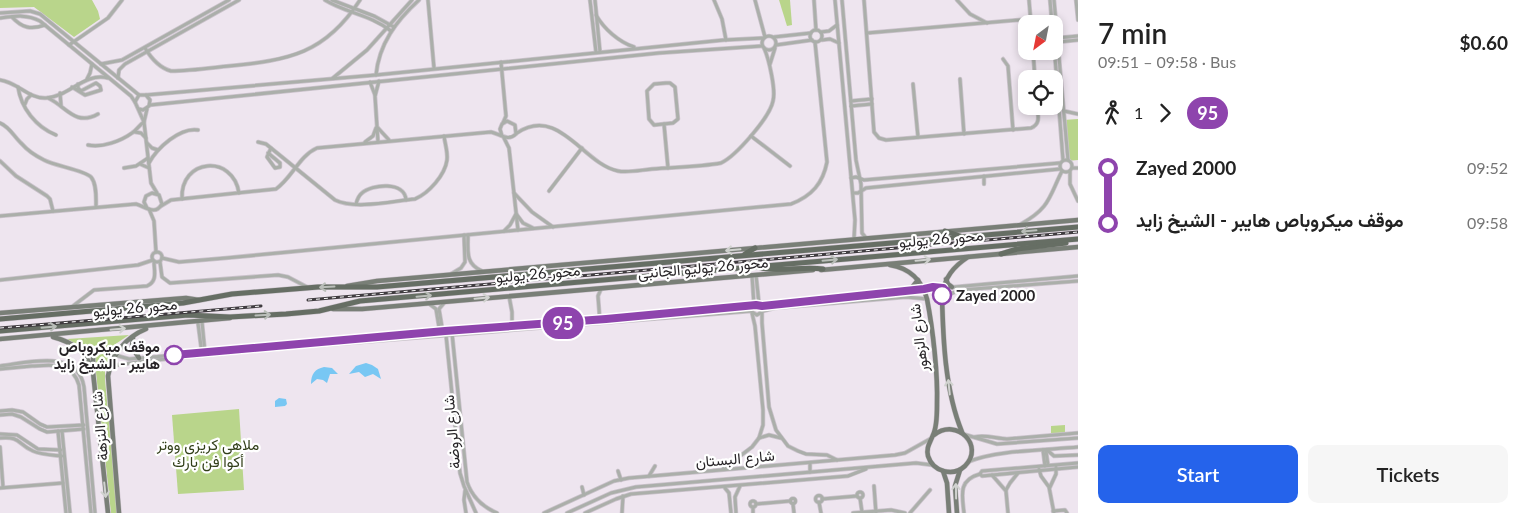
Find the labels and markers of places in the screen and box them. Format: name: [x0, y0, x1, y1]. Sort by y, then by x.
marker: Zayed 2000: [932, 285, 952, 305]
place label: Zayed 2000: [956, 286, 1035, 304]
place label: موقف ميكروباص هايبر - الشيخ زايد: [54, 337, 160, 374]
marker: موقف ميكروباص هايبر - الشيخ زايد: [164, 345, 184, 365]

